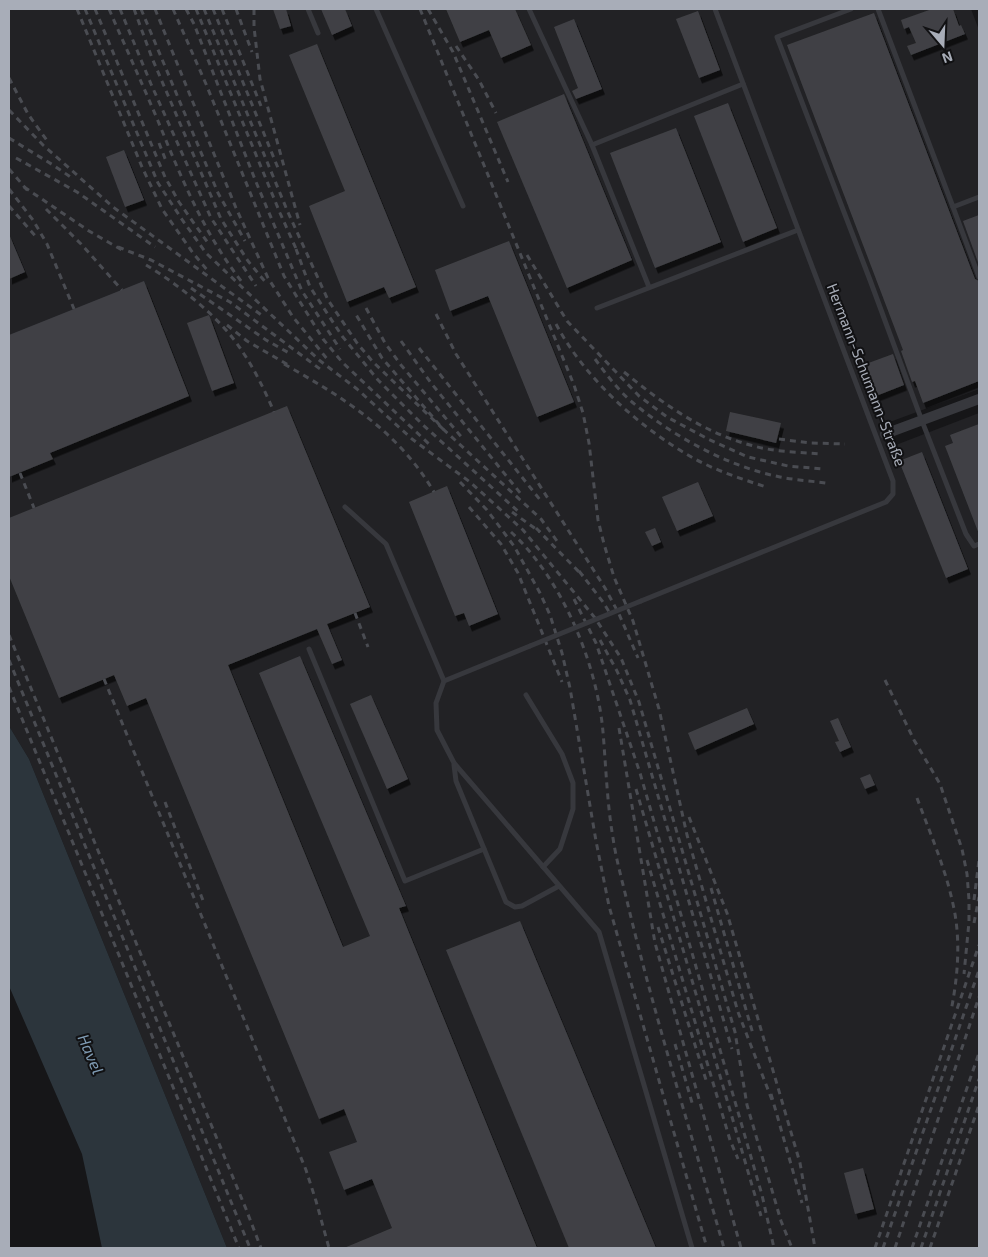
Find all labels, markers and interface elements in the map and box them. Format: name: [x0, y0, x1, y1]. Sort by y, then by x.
north arrow: [918, 20, 968, 70]
text: N: [940, 48, 955, 67]
street label: Hermann-Schumann-Straße: [824, 281, 910, 469]
water label: Havel: [75, 1031, 108, 1077]

